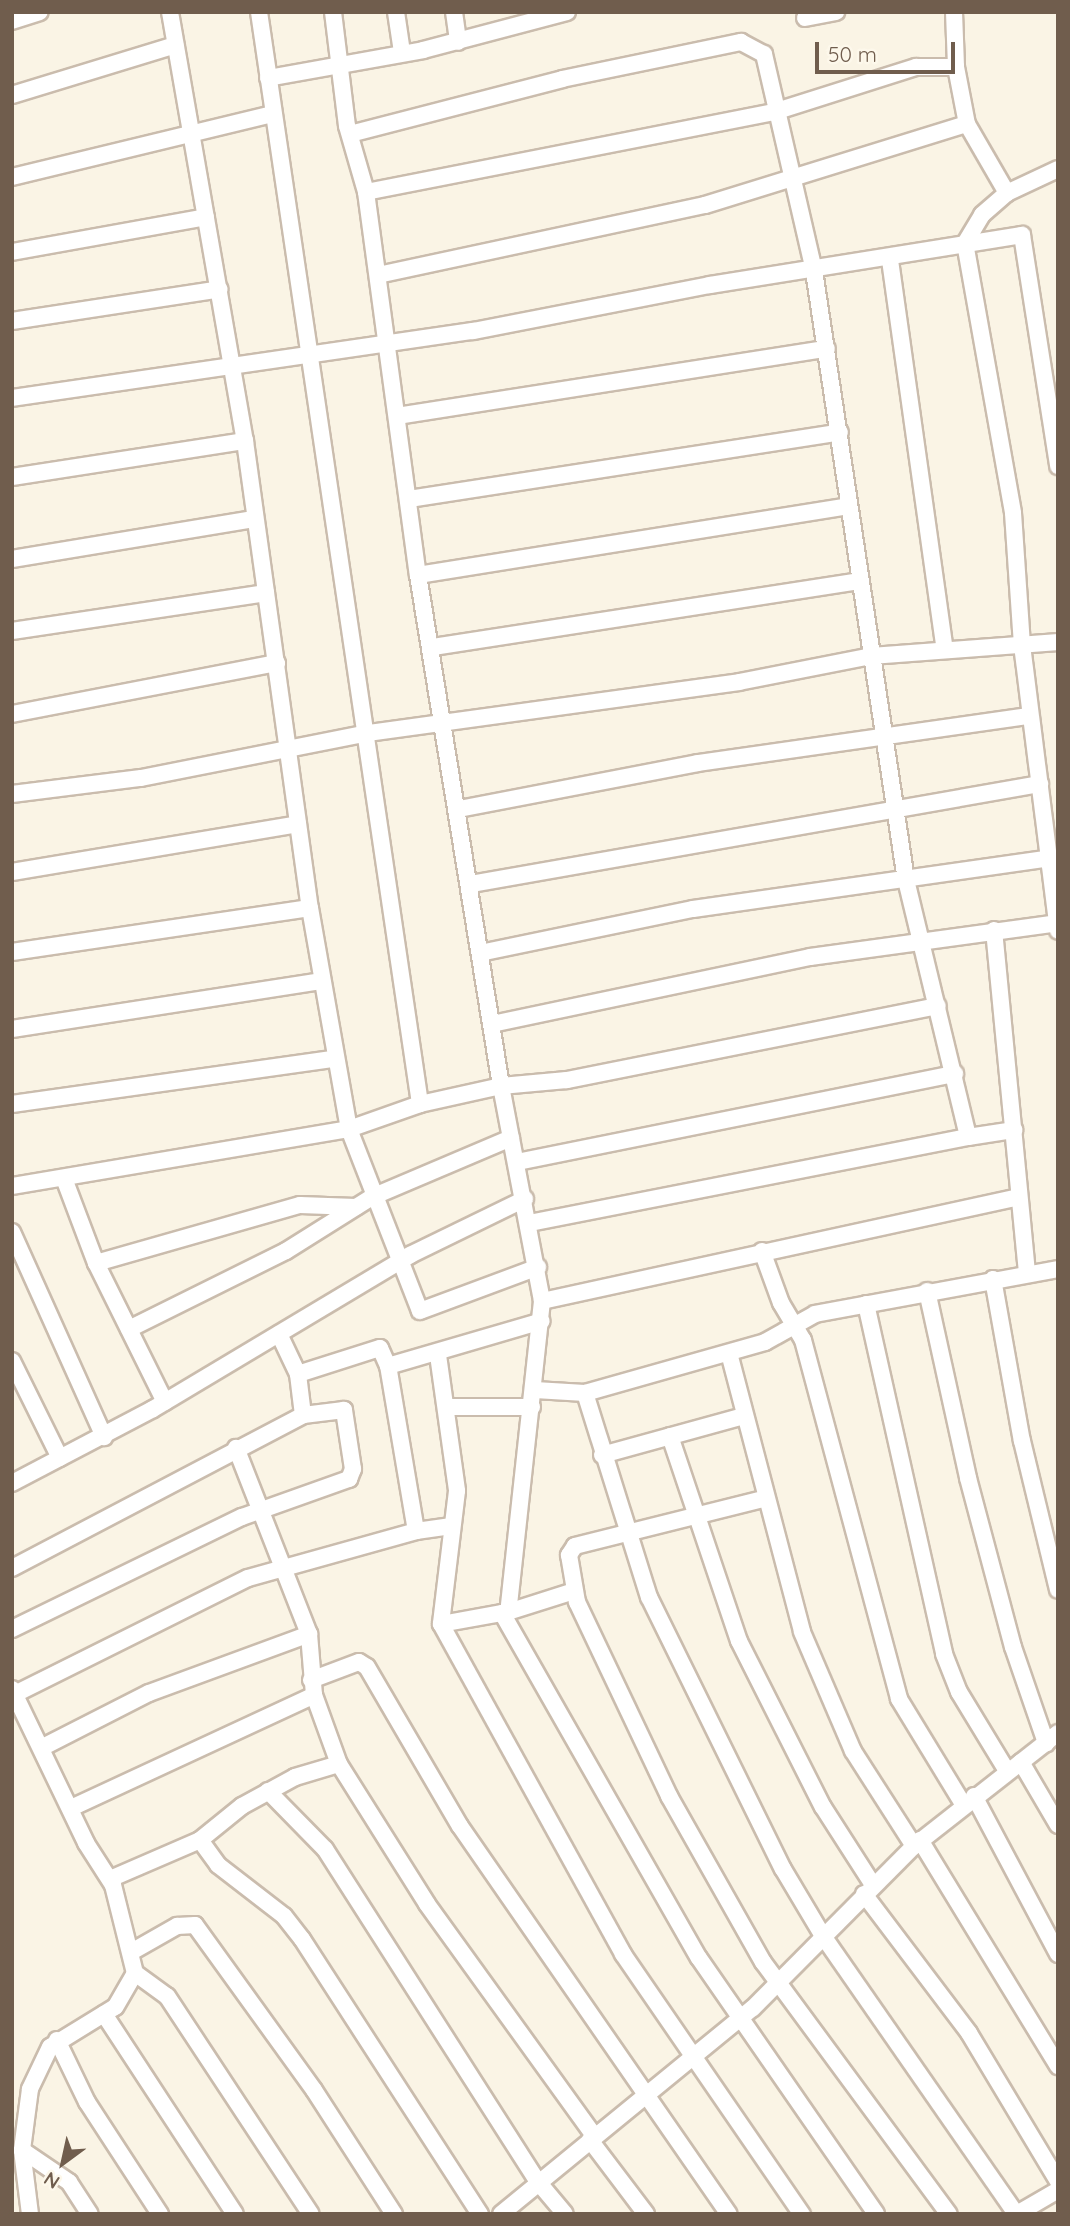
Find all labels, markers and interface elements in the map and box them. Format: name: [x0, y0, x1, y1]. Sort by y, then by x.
scale bar: [818, 28, 958, 72]
text: 50 m: [828, 41, 877, 67]
north arrow: [28, 2128, 98, 2198]
text: N: [39, 2167, 64, 2194]

